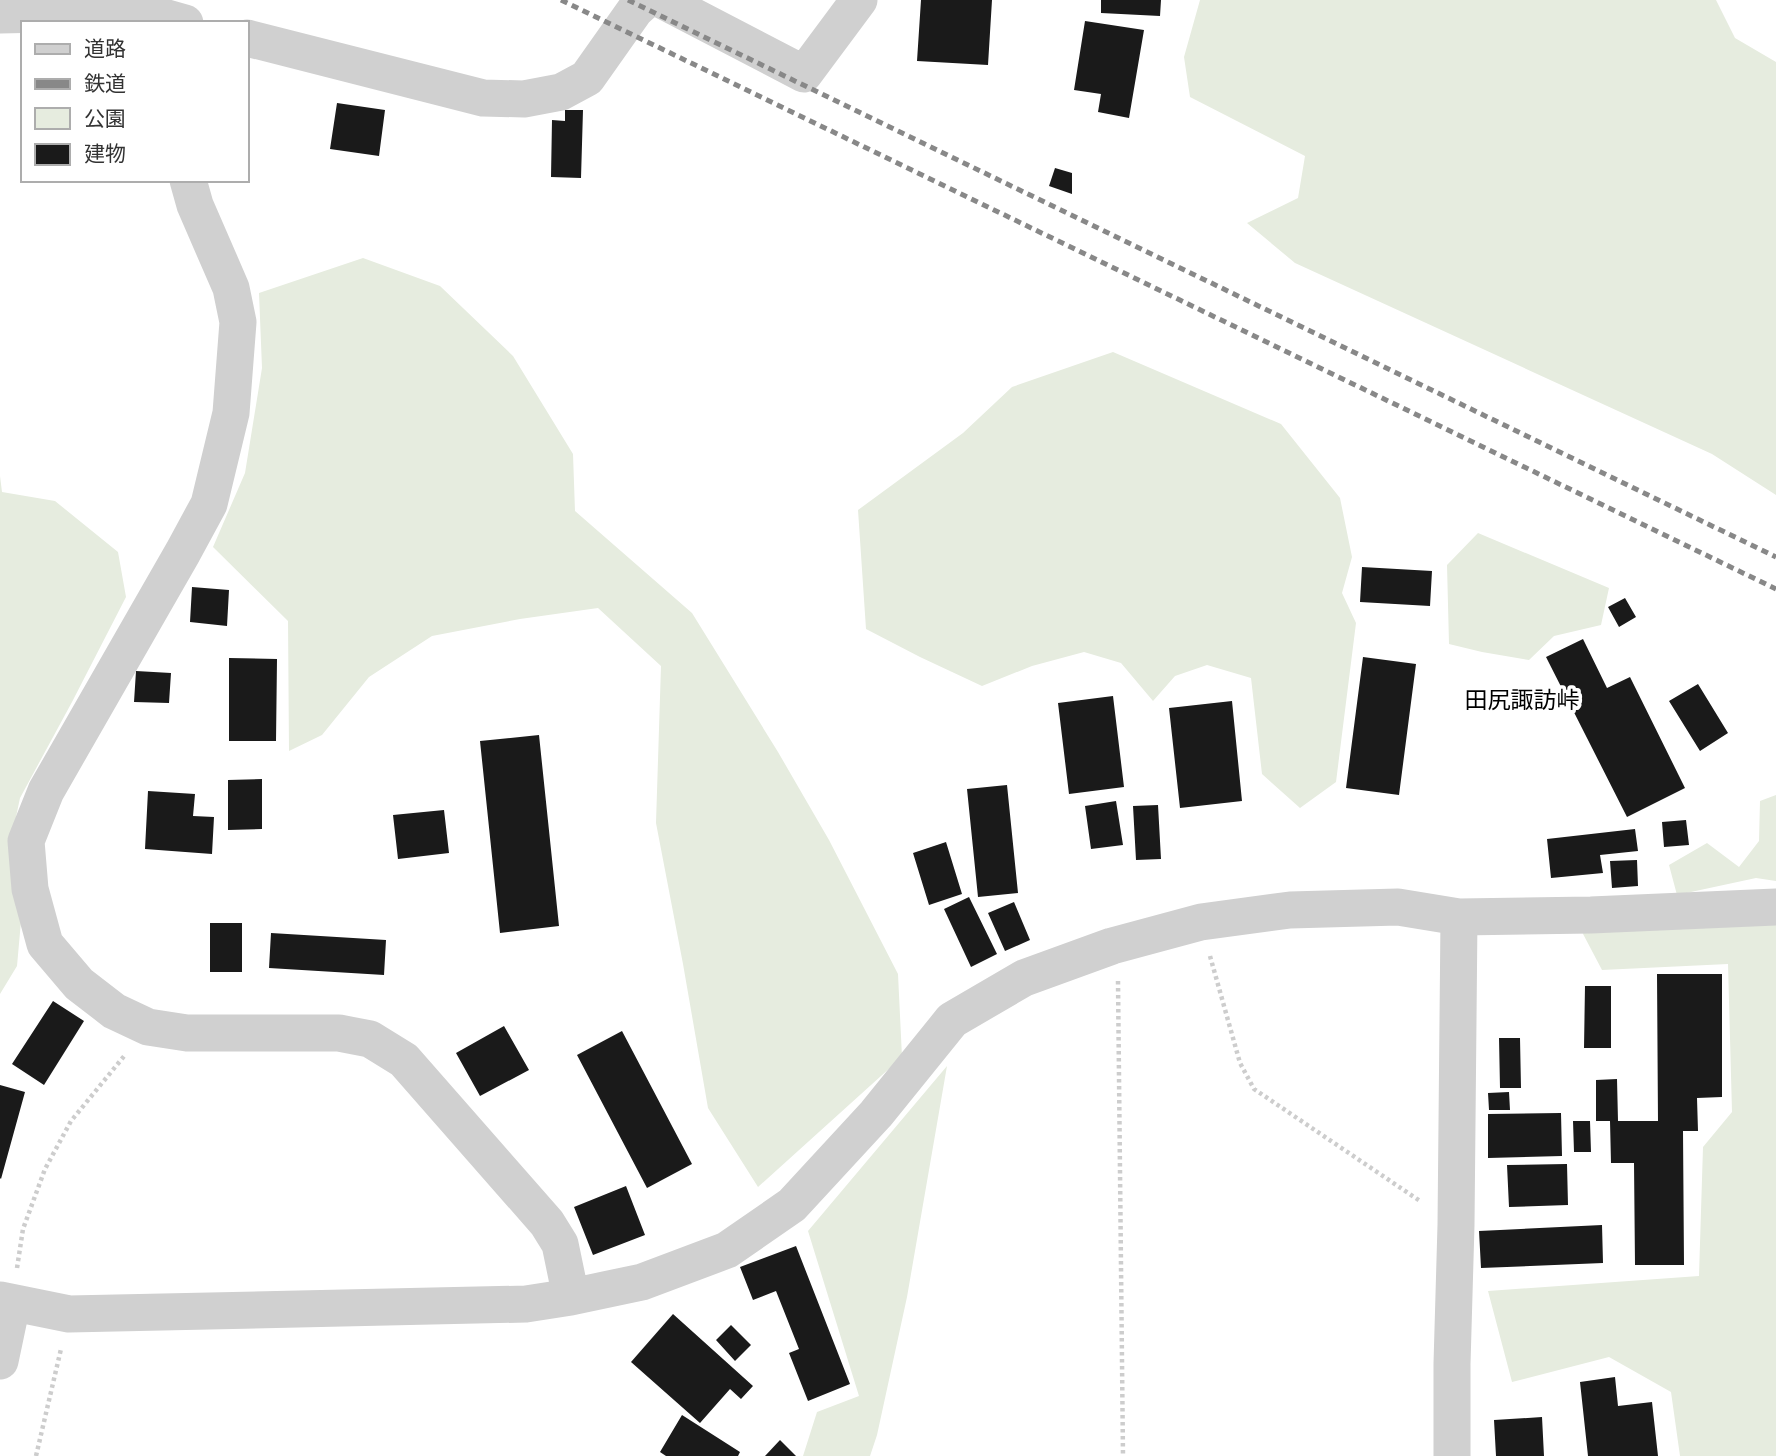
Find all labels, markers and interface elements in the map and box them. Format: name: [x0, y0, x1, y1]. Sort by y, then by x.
legend: [21, 21, 248, 182]
text: 道路: [84, 34, 126, 64]
text: 鉄道: [84, 69, 126, 99]
text: 公園: [84, 104, 126, 134]
text: 建物: [84, 139, 126, 169]
district label: 田尻諏訪峠: [1465, 683, 1580, 717]

